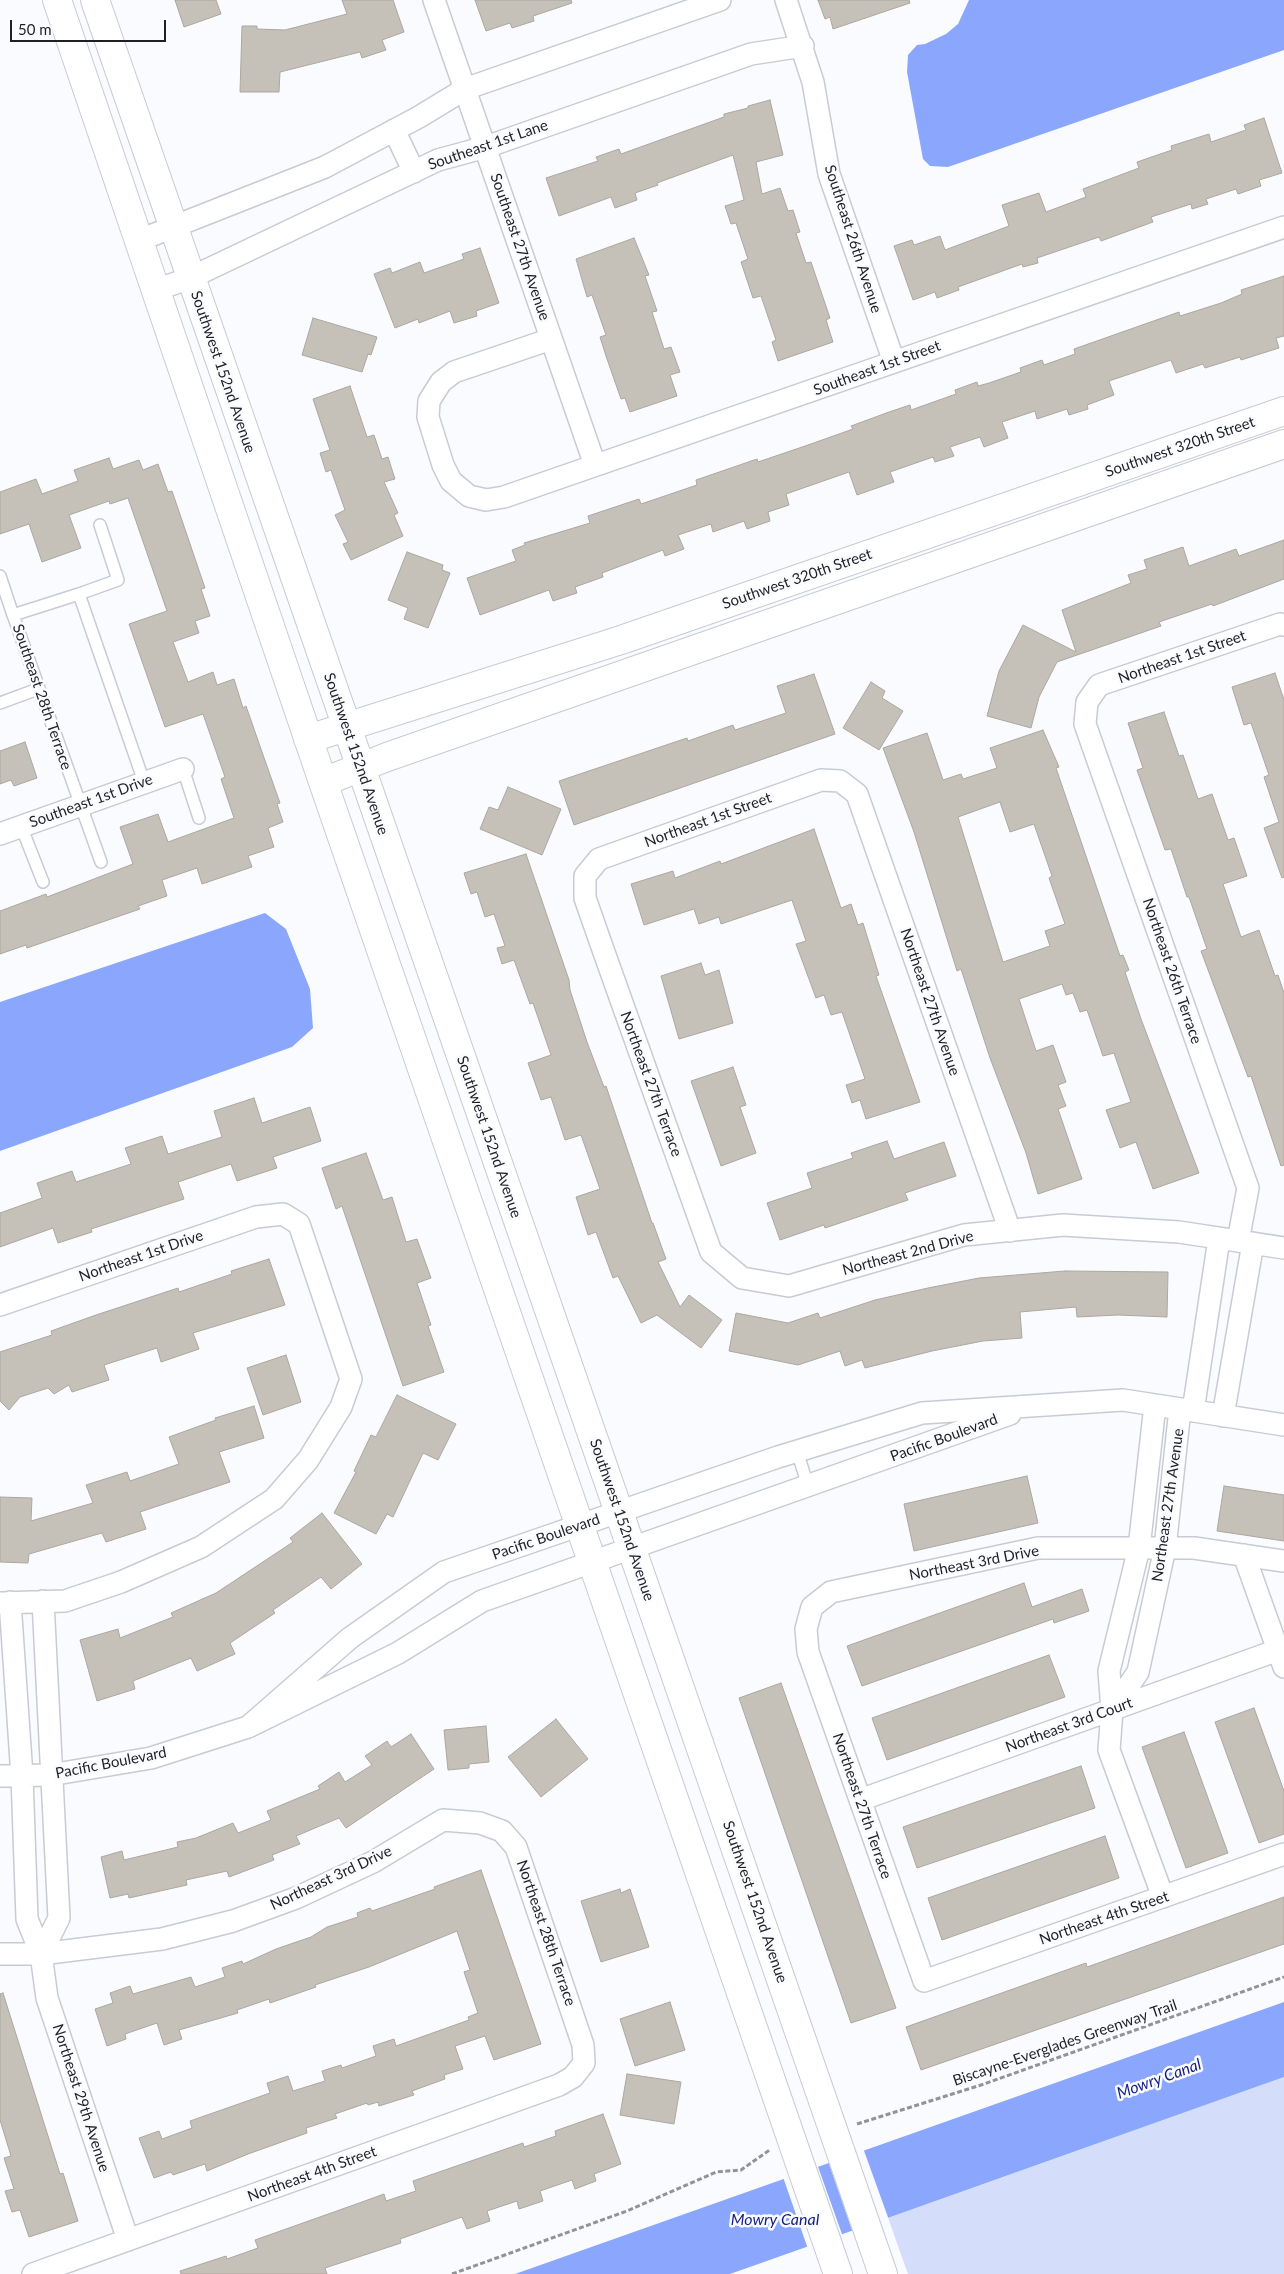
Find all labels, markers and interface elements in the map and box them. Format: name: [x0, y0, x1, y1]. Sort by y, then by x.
scale bar: [12, 10, 169, 42]
text: 50 m: [18, 20, 52, 38]
street label: Southeast 1st Lane: [426, 116, 550, 174]
street label: Southeast 26th Avenue: [821, 163, 885, 315]
street label: Southeast 27th Avenue: [486, 171, 554, 323]
street label: Southwest 152nd Avenue: [187, 289, 259, 455]
street label: Southeast 1st Street: [811, 337, 943, 399]
street label: Southwest 320th Street: [1103, 413, 1257, 481]
street label: Southwest 320th Street: [720, 545, 874, 613]
street label: Southeast 28th Terrace: [9, 622, 75, 772]
street label: Northeast 1st Street: [1116, 627, 1248, 687]
street label: Southwest 152nd Avenue: [320, 671, 392, 837]
street label: Southeast 1st Drive: [27, 770, 155, 832]
street label: Northeast 1st Street: [642, 789, 774, 851]
street label: Northeast 26th Terrace: [1139, 896, 1205, 1046]
street label: Northeast 27th Avenue: [896, 926, 964, 1078]
street label: Northeast 27th Terrace: [616, 1009, 686, 1159]
street label: Southwest 152nd Avenue: [453, 1054, 525, 1220]
street label: Northeast 1st Drive: [77, 1226, 205, 1286]
street label: Northeast 2nd Drive: [840, 1227, 976, 1279]
street label: Pacific Boulevard: [888, 1410, 1000, 1466]
street label: Northeast 27th Avenue: [1148, 1427, 1188, 1583]
street label: Southwest 152nd Avenue: [586, 1437, 658, 1603]
street label: Pacific Boulevard: [490, 1510, 602, 1564]
street label: Northeast 3rd Drive: [908, 1542, 1040, 1584]
street label: Northeast 3rd Court: [1003, 1694, 1135, 1756]
street label: Northeast 27th Terrace: [829, 1731, 895, 1881]
street label: Pacific Boulevard: [54, 1743, 168, 1783]
street label: Southwest 152nd Avenue: [719, 1819, 791, 1985]
street label: Northeast 3rd Drive: [267, 1842, 395, 1914]
street label: Northeast 28th Terrace: [513, 1858, 579, 2008]
street label: Northeast 4th Street: [1037, 1887, 1171, 1949]
street label: Biscayne-Everglades Greenway Trail: [950, 1996, 1180, 2090]
street label: Northeast 29th Avenue: [49, 2022, 113, 2174]
water label: Mowry Canal: [1114, 2055, 1204, 2103]
street label: Northeast 4th Street: [245, 2142, 379, 2206]
water label: Mowry Canal: [731, 2210, 819, 2230]

